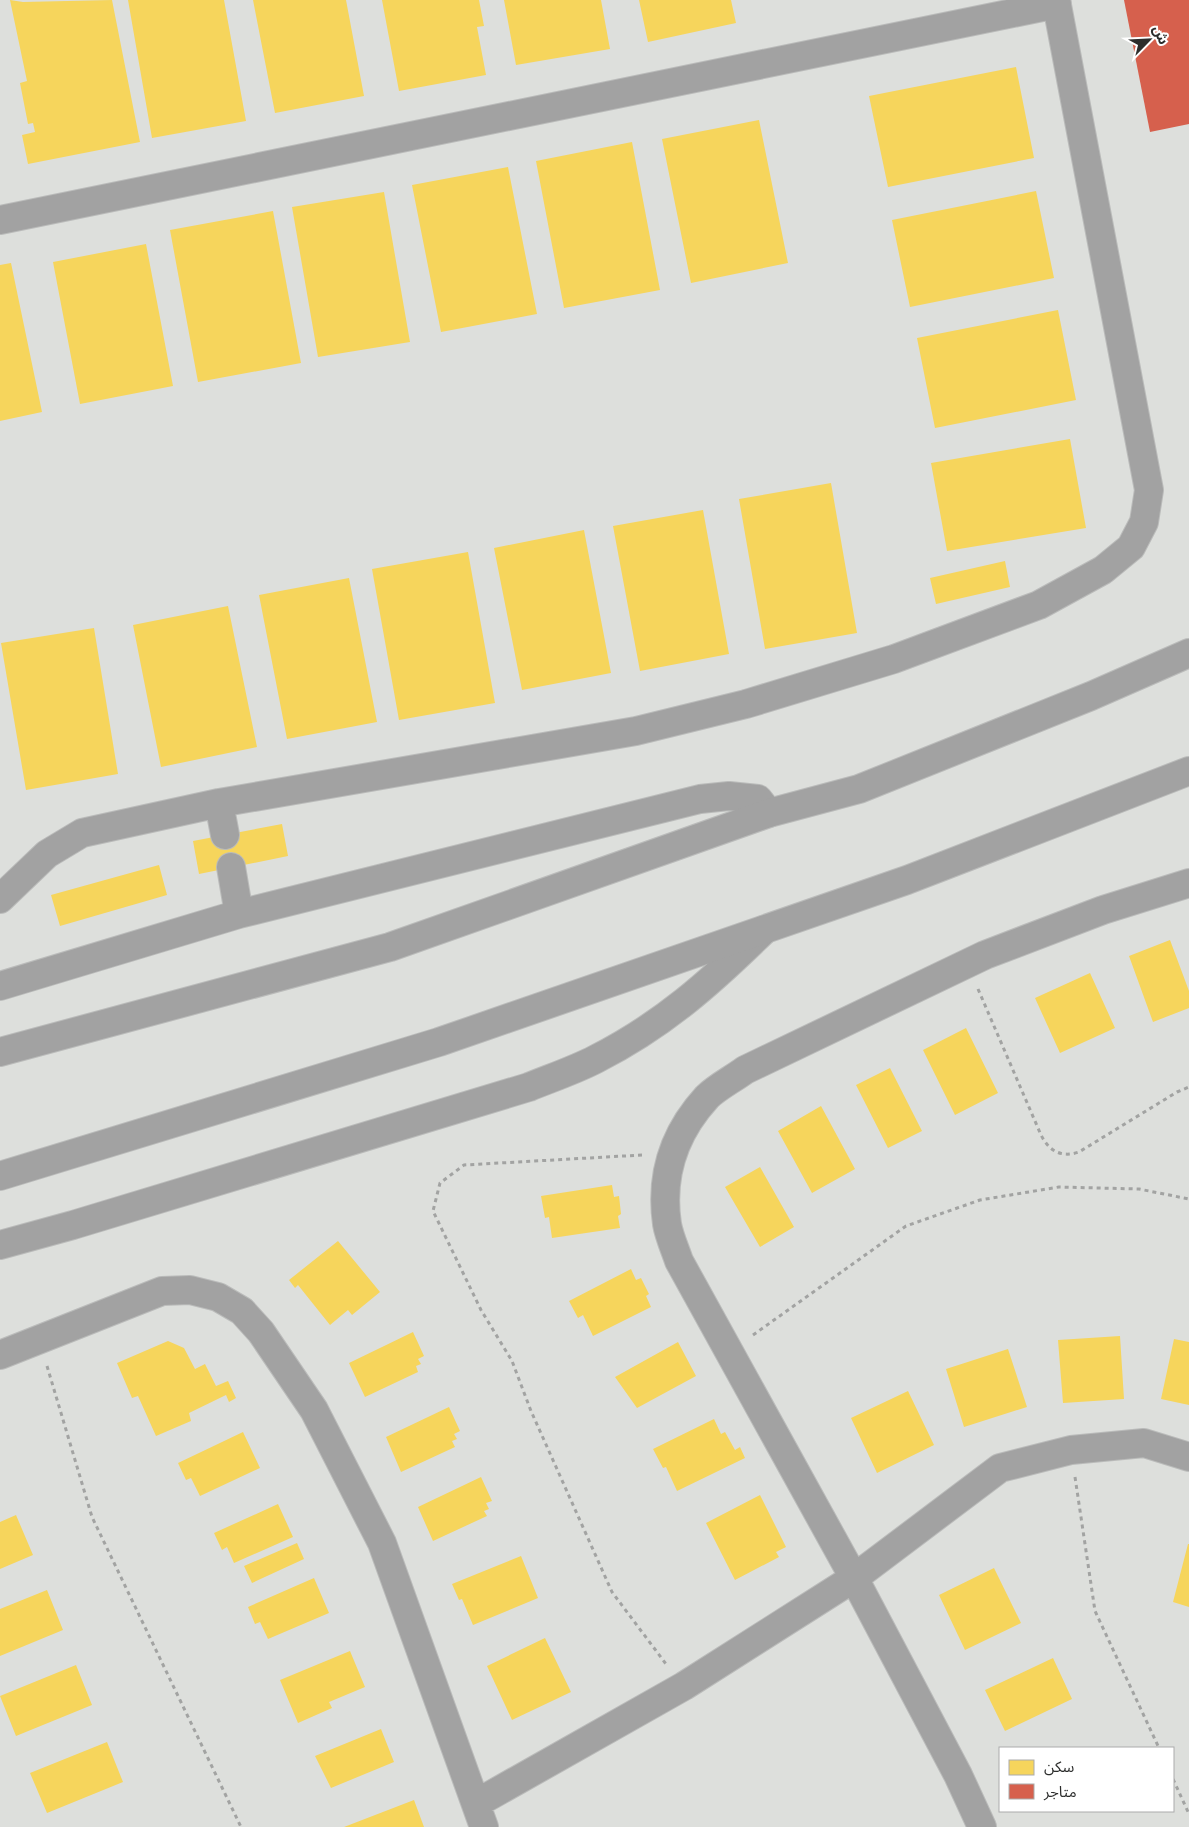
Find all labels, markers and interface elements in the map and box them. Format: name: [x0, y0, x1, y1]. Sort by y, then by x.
north arrow: [1124, 15, 1174, 65]
text: ش: [1149, 22, 1174, 47]
legend: [999, 1747, 1174, 1812]
text: سكن: [1044, 1756, 1075, 1776]
text: متاجر: [1043, 1781, 1077, 1801]

